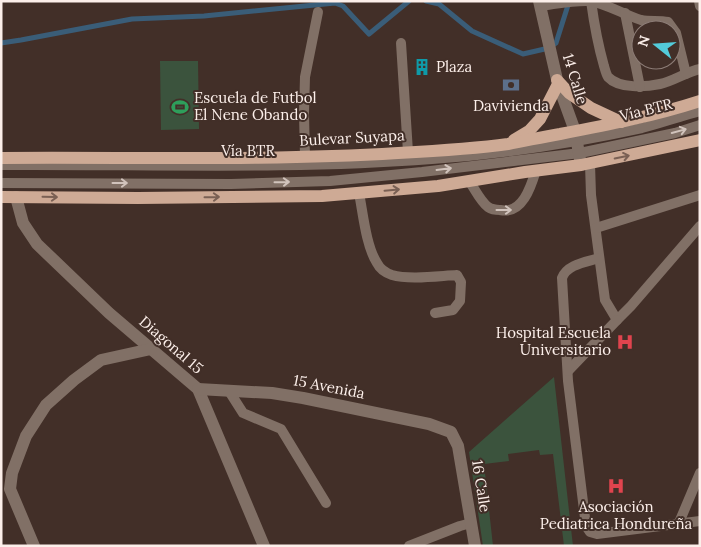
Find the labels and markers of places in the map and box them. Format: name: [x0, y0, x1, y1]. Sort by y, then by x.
building icon: Plaza: [412, 57, 432, 77]
place label: Plaza: [436, 57, 472, 76]
bank icon: Davivienda: [501, 75, 521, 95]
place label: Escuela de Futbol El Nene Obando: [194, 88, 317, 124]
place label: Davivienda: [473, 96, 549, 115]
sports icon: Escuela de Futbol El Nene Obando: [170, 97, 190, 117]
place label: Hospital Escuela Universitario: [496, 323, 611, 359]
hospital icon: Hospital Escuela Universitario: [615, 332, 635, 352]
hospital icon: Asociación Pediatrica Hondureña: [606, 476, 626, 496]
place label: Asociación Pediatrica Hondureña: [540, 497, 693, 533]

